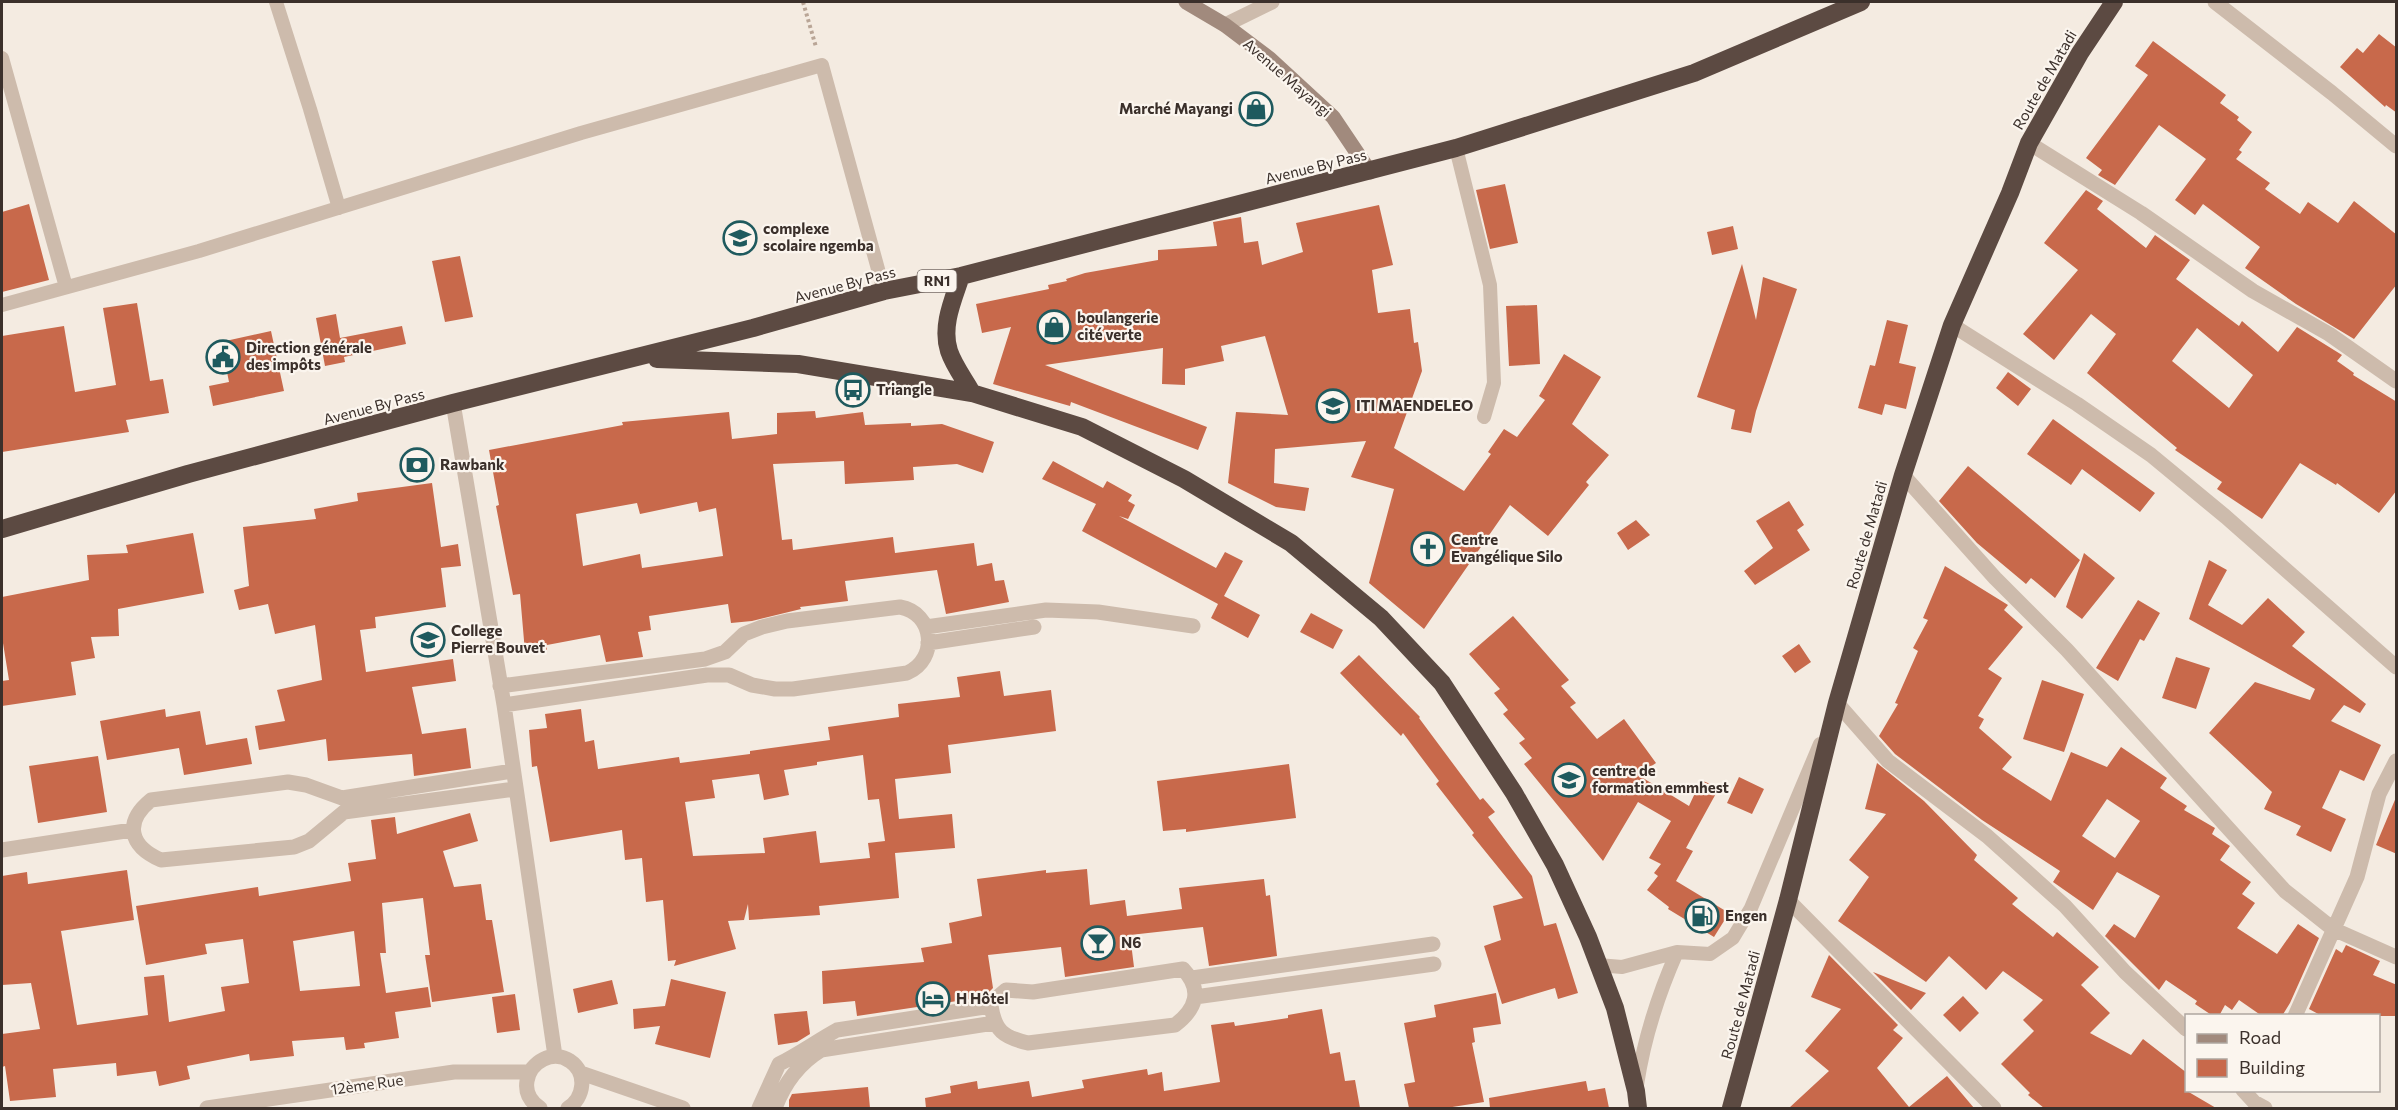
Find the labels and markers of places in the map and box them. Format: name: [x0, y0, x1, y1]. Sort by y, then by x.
shop icon: Marché Mayangi: [1238, 91, 1274, 127]
place label: Marché Mayangi: [1119, 99, 1233, 117]
place label: complexe scolaire ngemba: [763, 219, 874, 254]
school or university icon: complexe scolaire ngemba: [722, 220, 758, 256]
place label: boulangerie cité verte: [1077, 308, 1158, 343]
shop icon: boulangerie cité verte: [1036, 309, 1072, 345]
place label: Direction générale des impôts: [246, 338, 372, 373]
public building icon: Direction générale des impôts: [205, 339, 241, 375]
bus stop icon: Triangle: [835, 372, 871, 408]
place label: Triangle: [876, 380, 932, 398]
school or university icon: ITI MAENDELEO: [1315, 388, 1351, 424]
place label: ITI MAENDELEO: [1356, 396, 1473, 414]
bank icon: Rawbank: [399, 447, 435, 483]
place label: Rawbank: [440, 455, 505, 473]
place label: Centre Evangélique Silo: [1451, 530, 1563, 565]
church icon: Centre Evangélique Silo: [1410, 531, 1446, 567]
place label: College Pierre Bouvet: [451, 621, 545, 656]
school or university icon: College Pierre Bouvet: [410, 622, 446, 658]
place label: centre de formation emmhest: [1592, 761, 1729, 796]
school or university icon: centre de formation emmhest: [1551, 762, 1587, 798]
fuel station icon: Engen: [1684, 898, 1720, 934]
place label: Engen: [1725, 906, 1767, 924]
bar icon: N6: [1080, 925, 1116, 961]
place label: N6: [1121, 933, 1142, 951]
hotel icon: H Hôtel: [915, 981, 951, 1017]
place label: H Hôtel: [956, 989, 1009, 1007]

